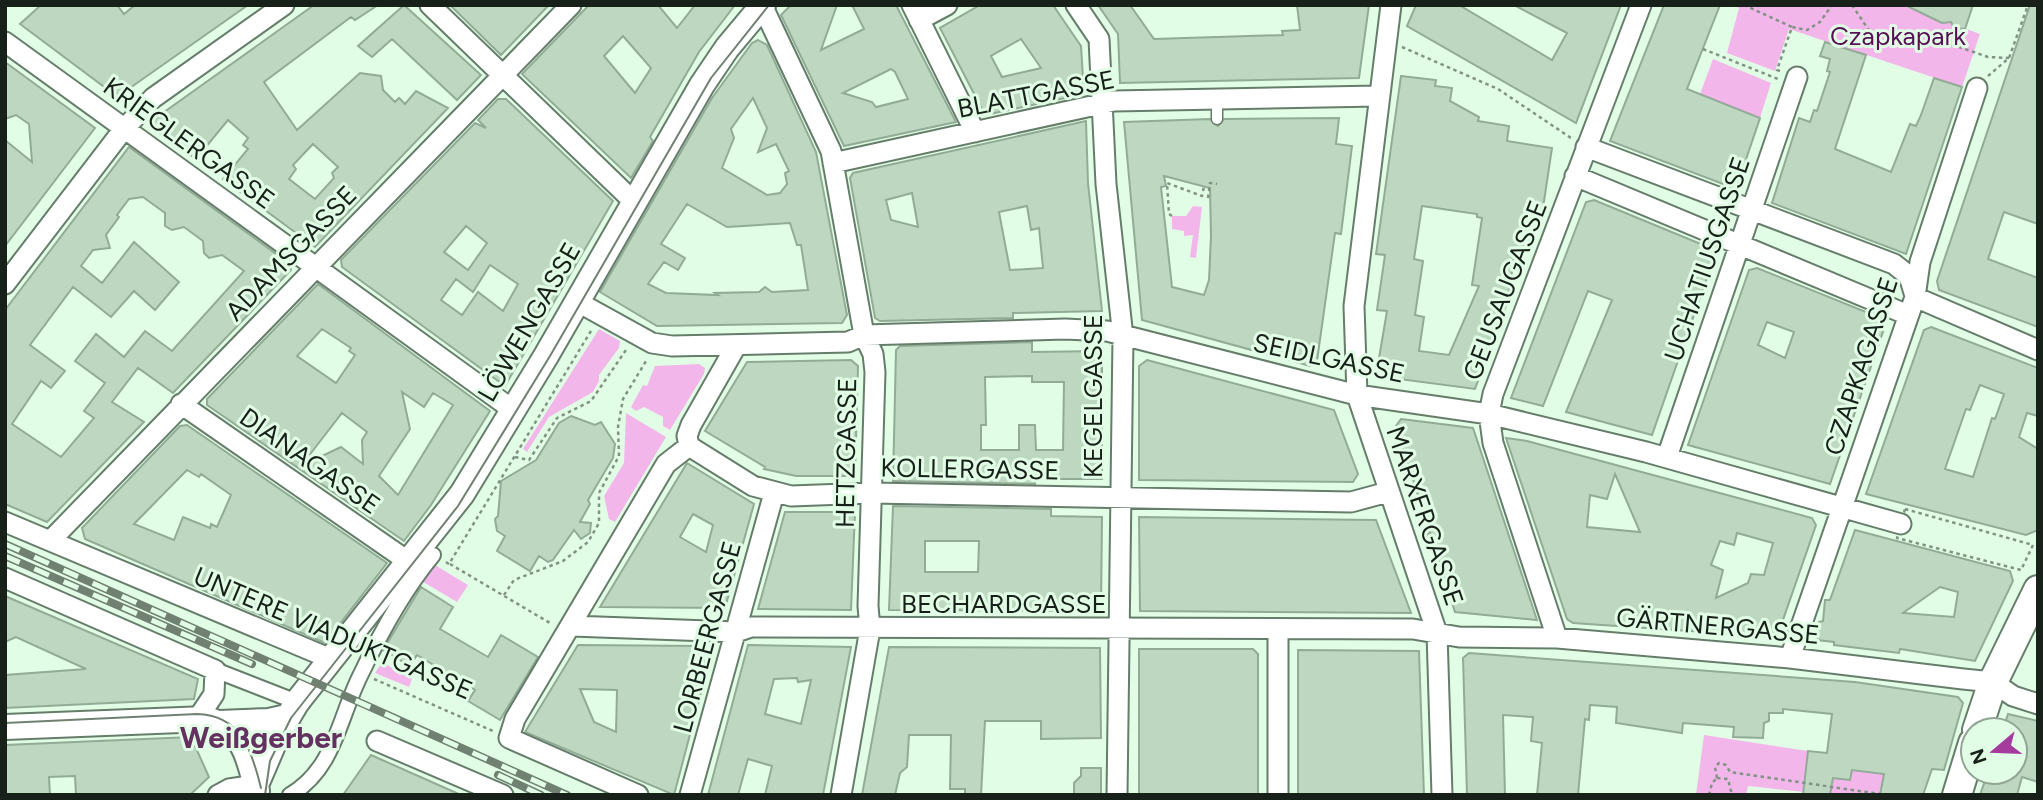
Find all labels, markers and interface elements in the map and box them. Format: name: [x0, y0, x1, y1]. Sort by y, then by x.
park label: Czapkapark: [1830, 20, 1966, 52]
street label: BLATTGASSE: [954, 63, 1118, 125]
street label: KRIEGLERGASSE: [97, 70, 281, 216]
street label: UCHATIUSGASSE: [1657, 153, 1757, 365]
street label: ADAMSGASSE: [219, 179, 363, 327]
street label: GEUSAUGASSE: [1456, 196, 1554, 384]
street label: LÖWENGASSE: [471, 237, 587, 407]
street label: CZAPKAGASSE: [1817, 273, 1905, 459]
street label: KEGELGASSE: [1077, 314, 1109, 478]
street label: SEIDLGASSE: [1250, 326, 1408, 390]
street label: HETZGASSE: [829, 378, 863, 528]
street label: DIANAGASSE: [234, 401, 386, 521]
street label: MARXERGASSE: [1379, 422, 1471, 610]
street label: KOLLERGASSE: [880, 451, 1060, 487]
street label: LORBEERGASSE: [666, 538, 748, 736]
street label: UNTERE VIADUKTGASSE: [189, 560, 477, 706]
street label: BECHARDGASSE: [901, 588, 1107, 620]
street label: GÄRTNERGASSE: [1615, 601, 1821, 651]
north arrow: [1959, 716, 2029, 786]
district label: Weißgerber: [180, 719, 342, 756]
text: N: [1965, 746, 1992, 767]

